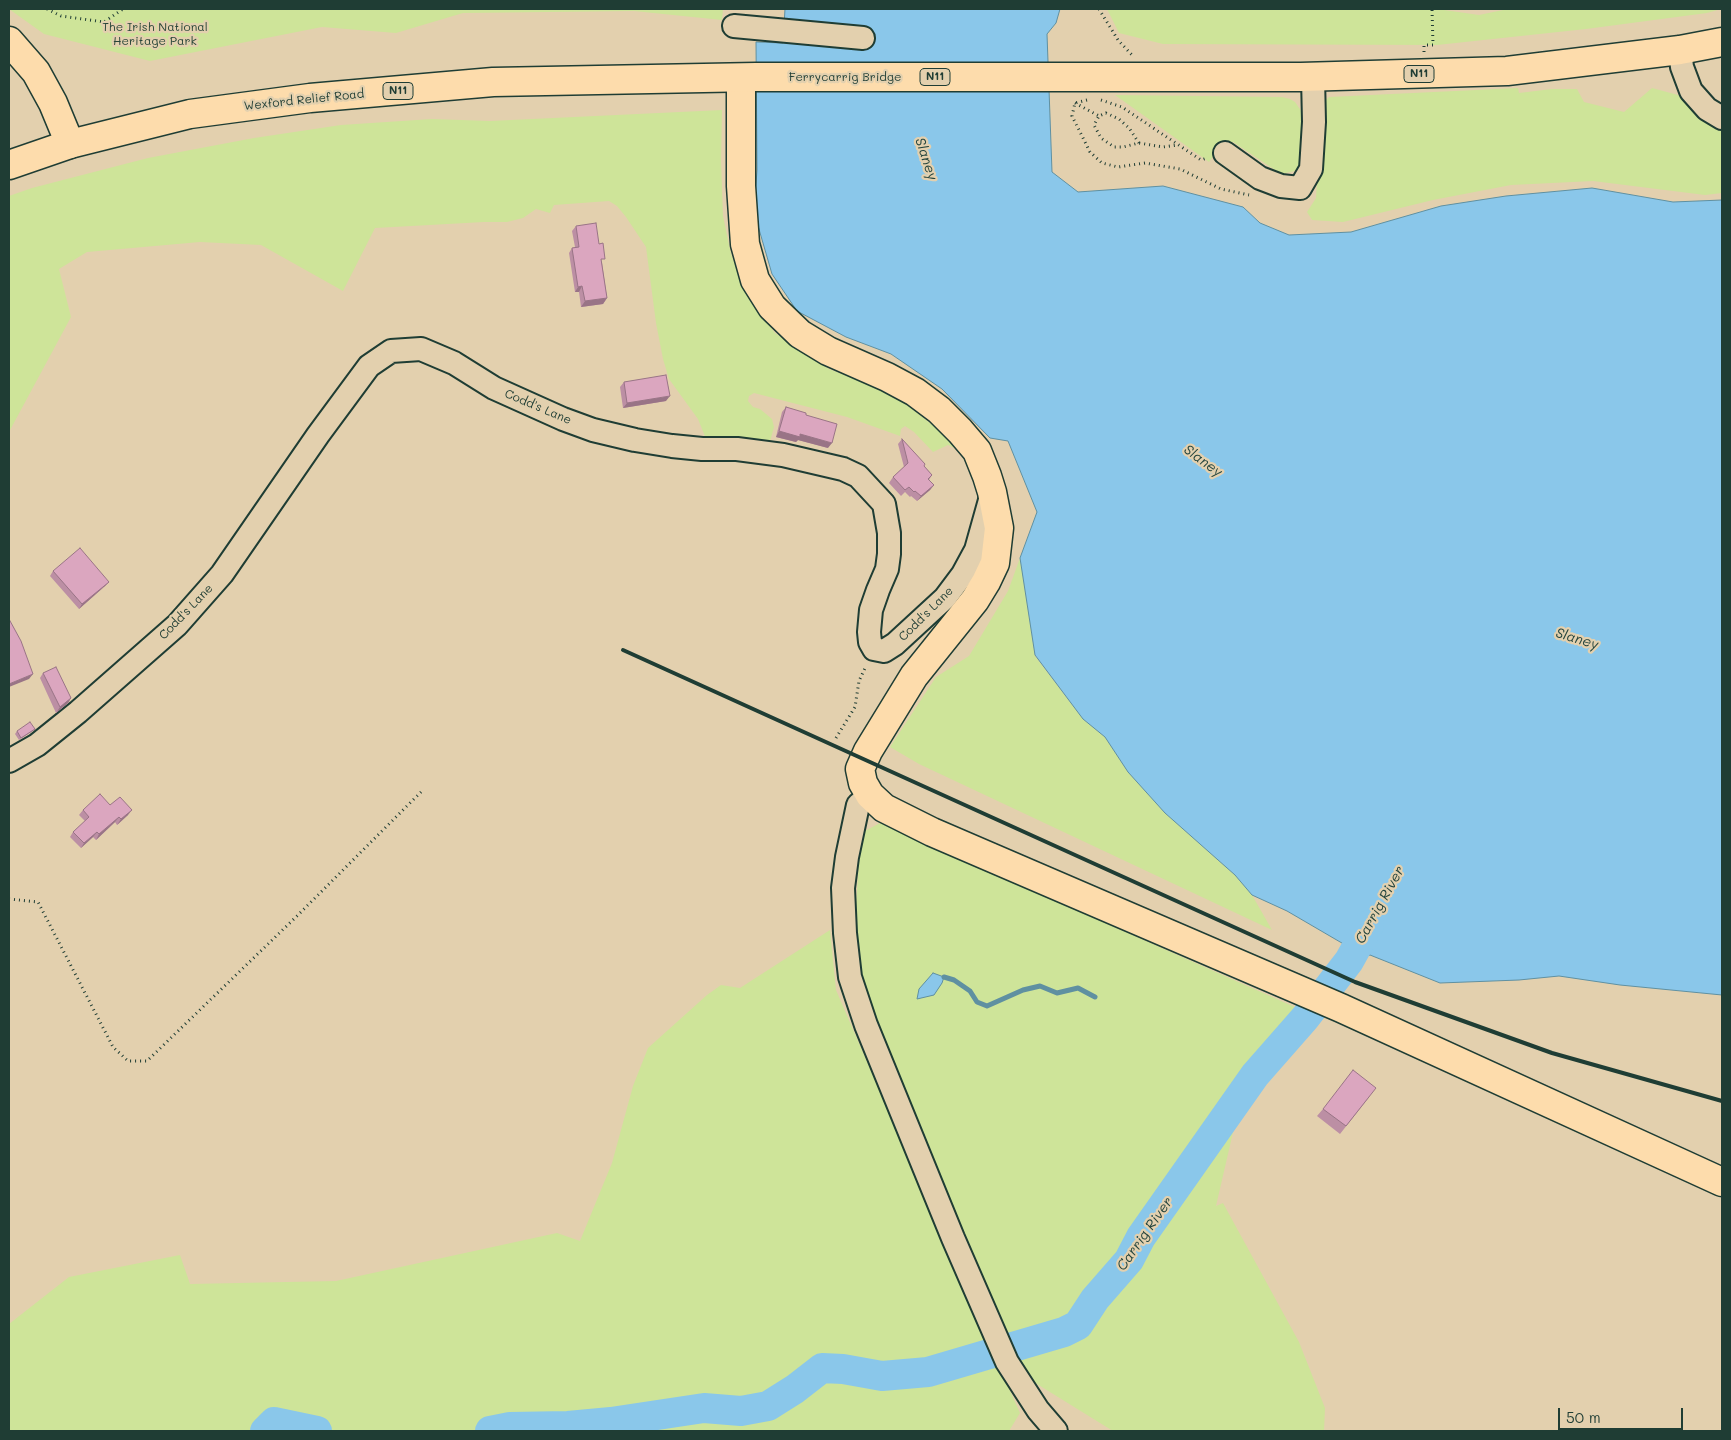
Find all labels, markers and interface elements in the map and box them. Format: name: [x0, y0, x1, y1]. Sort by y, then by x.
park label: The Irish National Heritage Park: [102, 20, 208, 48]
road number: N11: [1404, 66, 1434, 82]
road number: N11: [920, 68, 950, 86]
street label: Ferrycarrig Bridge: [789, 70, 901, 84]
road number: N11: [383, 82, 413, 100]
street label: Wexford Relief Road: [243, 87, 365, 113]
water label: Slaney: [911, 136, 941, 182]
street label: Codd's Lane: [502, 386, 574, 428]
water label: Slaney: [1180, 441, 1226, 481]
street label: Codd's Lane: [156, 581, 216, 643]
street label: Codd's Lane: [896, 584, 956, 644]
water label: Slaney: [1554, 625, 1600, 653]
water label: Carrig River: [1352, 863, 1408, 947]
water label: Carrig River: [1113, 1194, 1177, 1274]
scale bar: [1561, 1398, 1686, 1430]
text: 50 m: [1566, 1407, 1601, 1427]

